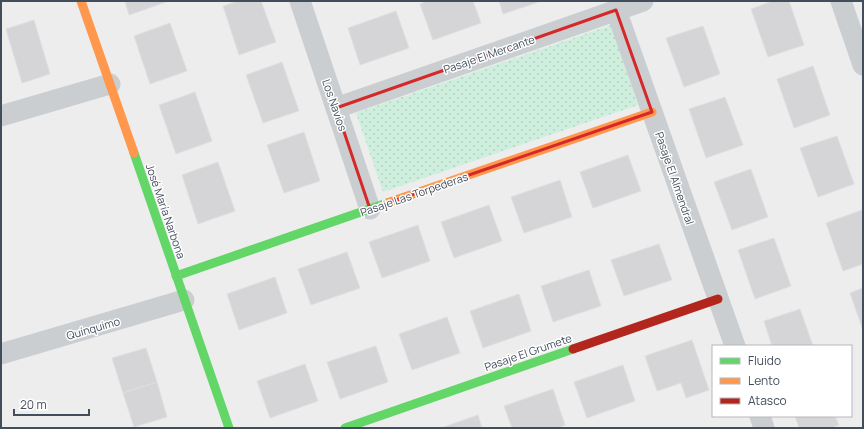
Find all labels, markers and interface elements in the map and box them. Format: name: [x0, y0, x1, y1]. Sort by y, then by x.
street label: Pasaje El Mercante: [441, 31, 537, 77]
street label: Los Navíos: [319, 77, 351, 133]
street label: Pasaje El Almendral: [652, 130, 698, 226]
street label: José María Narbona: [143, 162, 189, 260]
street label: Pasaje Las Torpederas: [358, 168, 470, 220]
street label: Quínquimo: [64, 313, 122, 343]
street label: Pasaje El Grumete: [482, 330, 574, 374]
legend: [712, 345, 852, 417]
text: Fluido: [748, 352, 781, 369]
text: Lento: [748, 372, 780, 389]
scale bar: [14, 391, 89, 417]
text: Atasco: [748, 392, 787, 409]
text: 20 m: [20, 396, 47, 413]

